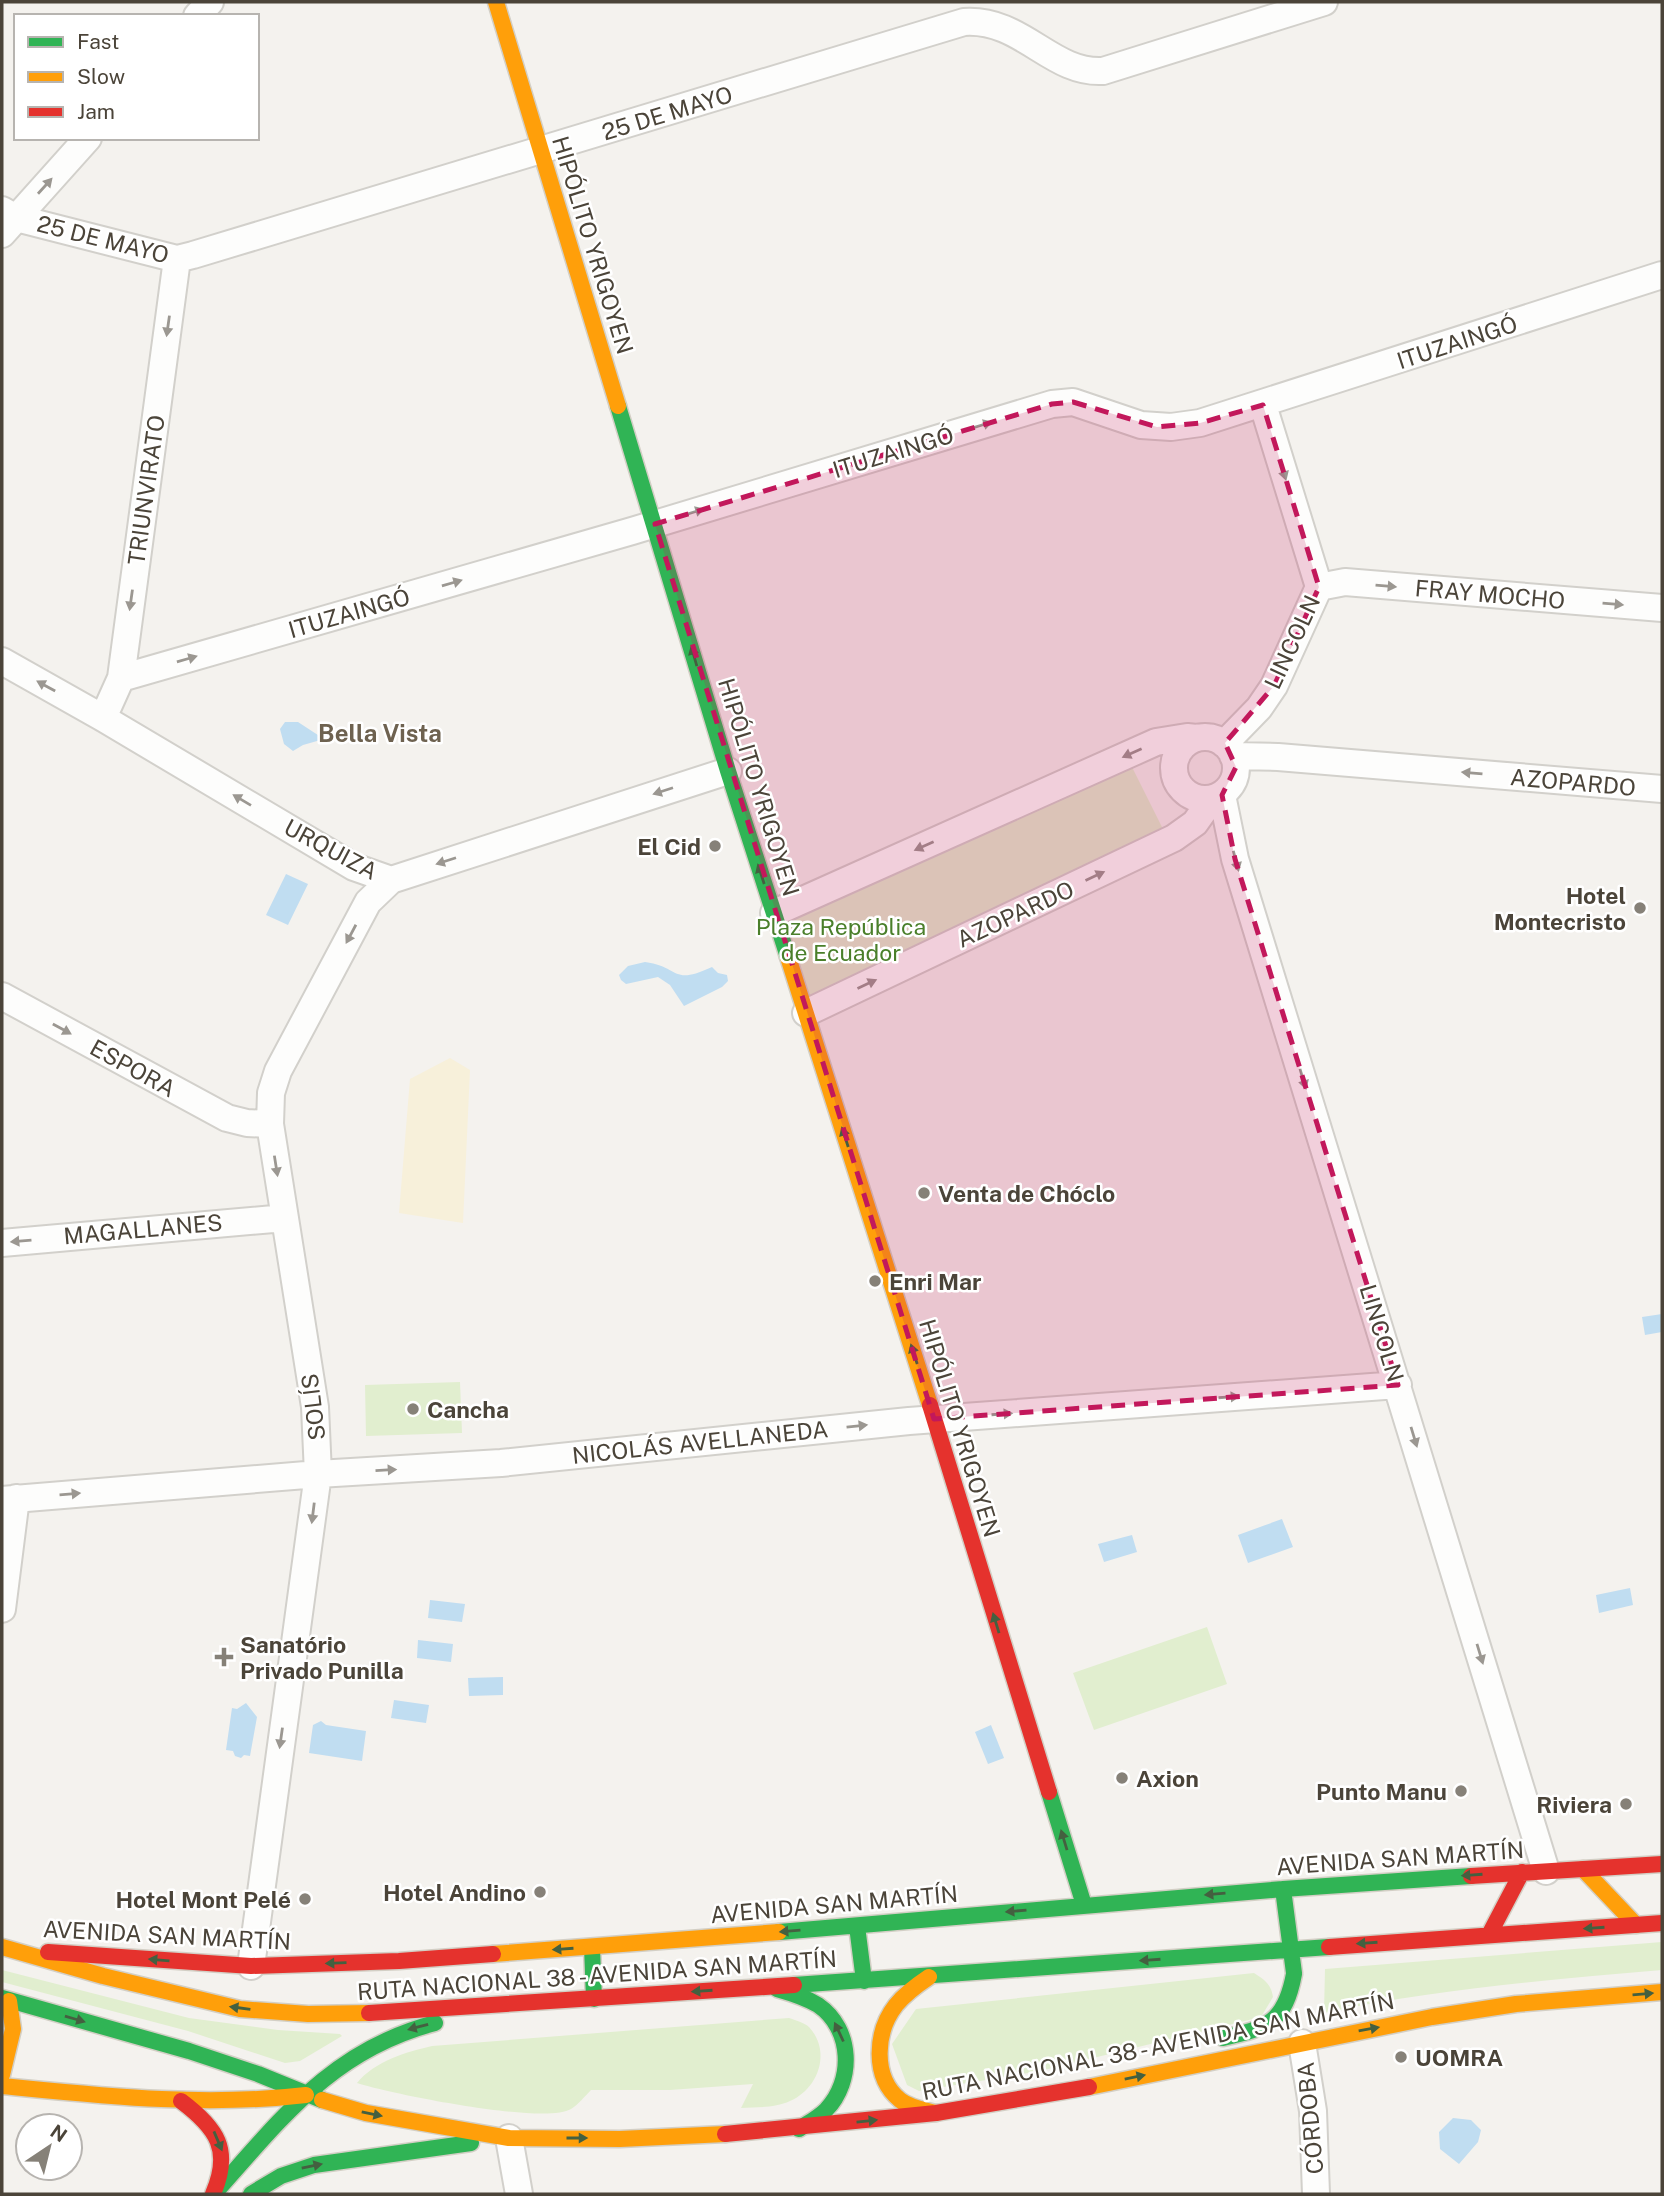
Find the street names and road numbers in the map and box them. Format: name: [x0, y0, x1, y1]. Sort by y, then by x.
street label: 25 DE MAYO: [598, 80, 736, 146]
street label: HIPÓLITO YRIGOYEN: [547, 133, 639, 357]
street label: 25 DE MAYO: [34, 210, 172, 268]
street label: ITUZAINGÓ: [1393, 310, 1521, 374]
street label: TRIUNVIRATO: [122, 413, 170, 567]
street label: ITUZAINGÓ: [829, 421, 957, 483]
street label: FRAY MOCHO: [1414, 574, 1566, 614]
street label: ITUZAINGÓ: [285, 583, 413, 643]
street label: LINCOLN: [1259, 591, 1325, 693]
street label: HIPÓLITO YRIGOYEN: [713, 675, 805, 899]
street label: AZOPARDO: [1509, 763, 1637, 801]
street label: URQUIZA: [280, 813, 382, 885]
street label: AZOPARDO: [952, 875, 1078, 953]
street label: ESPORA: [86, 1034, 180, 1102]
street label: MAGALLANES: [62, 1209, 224, 1249]
street label: LINCOLN: [1354, 1281, 1410, 1385]
street label: HIPÓLITO YRIGOYEN: [914, 1316, 1006, 1540]
street label: SOLÍS: [296, 1372, 330, 1442]
street label: NICOLÁS AVELLANEDA: [571, 1415, 829, 1469]
street label: AVENIDA SAN MARTÍN: [1275, 1836, 1525, 1880]
street label: AVENIDA SAN MARTÍN: [709, 1880, 959, 1928]
street label: AVENIDA SAN MARTÍN: [42, 1915, 292, 1955]
street label: RUTA NACIONAL 38 - AVENIDA SAN MARTÍN: [356, 1945, 838, 2005]
street label: RUTA NACIONAL 38 - AVENIDA SAN MARTÍN: [920, 1987, 1396, 2105]
street label: CÓRDOBA: [1292, 2061, 1328, 2175]

